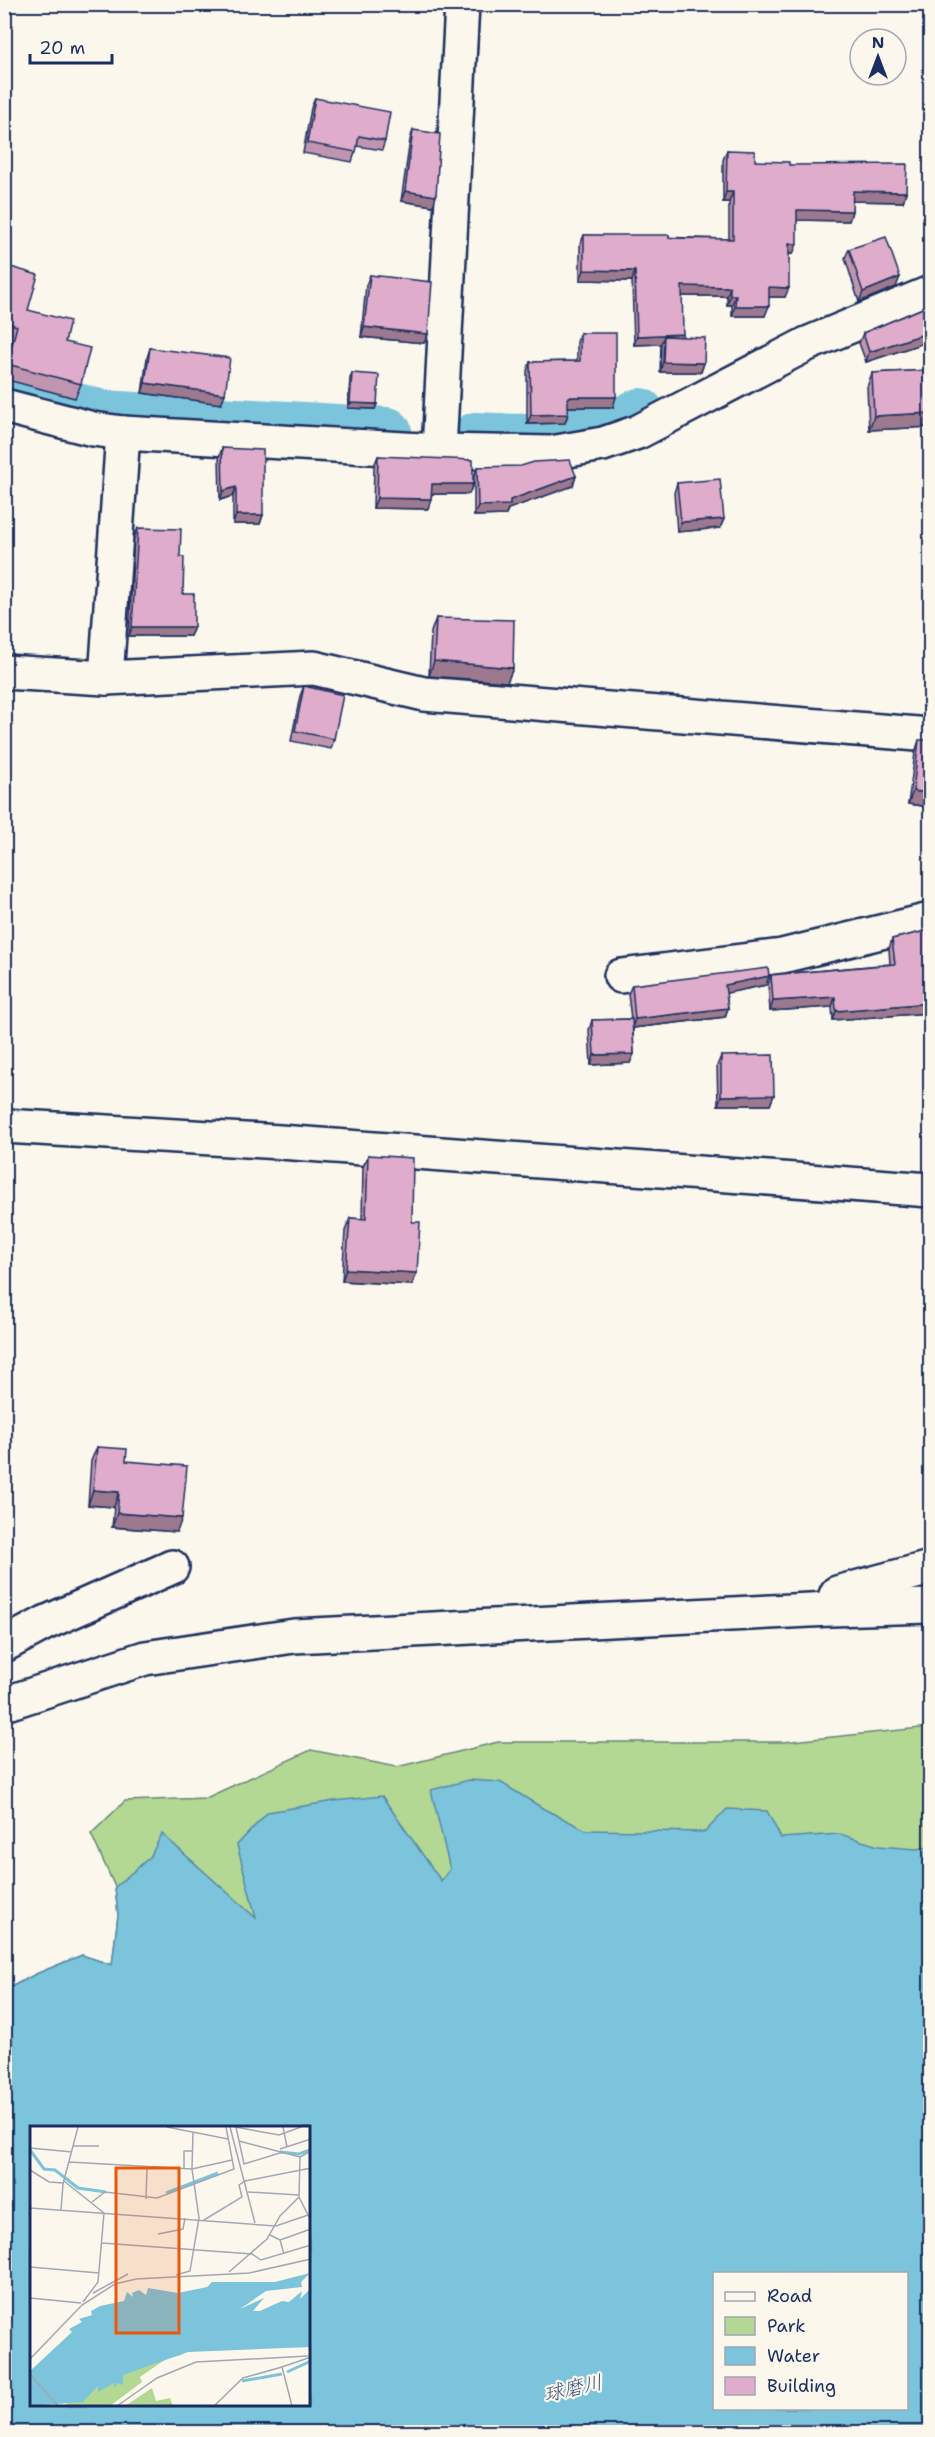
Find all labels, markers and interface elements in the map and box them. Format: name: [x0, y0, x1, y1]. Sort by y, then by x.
scale bar: [30, 27, 112, 65]
north arrow: [848, 27, 908, 87]
text: N: [872, 32, 884, 53]
text: 20 m: [39, 36, 85, 60]
inset map: [30, 2126, 310, 2407]
legend: [713, 2272, 908, 2410]
text: Road: [767, 2284, 812, 2308]
text: Park: [767, 2314, 806, 2338]
text: Water: [767, 2344, 820, 2368]
water label: 球磨川: [541, 2369, 605, 2407]
text: Building: [767, 2374, 836, 2398]

